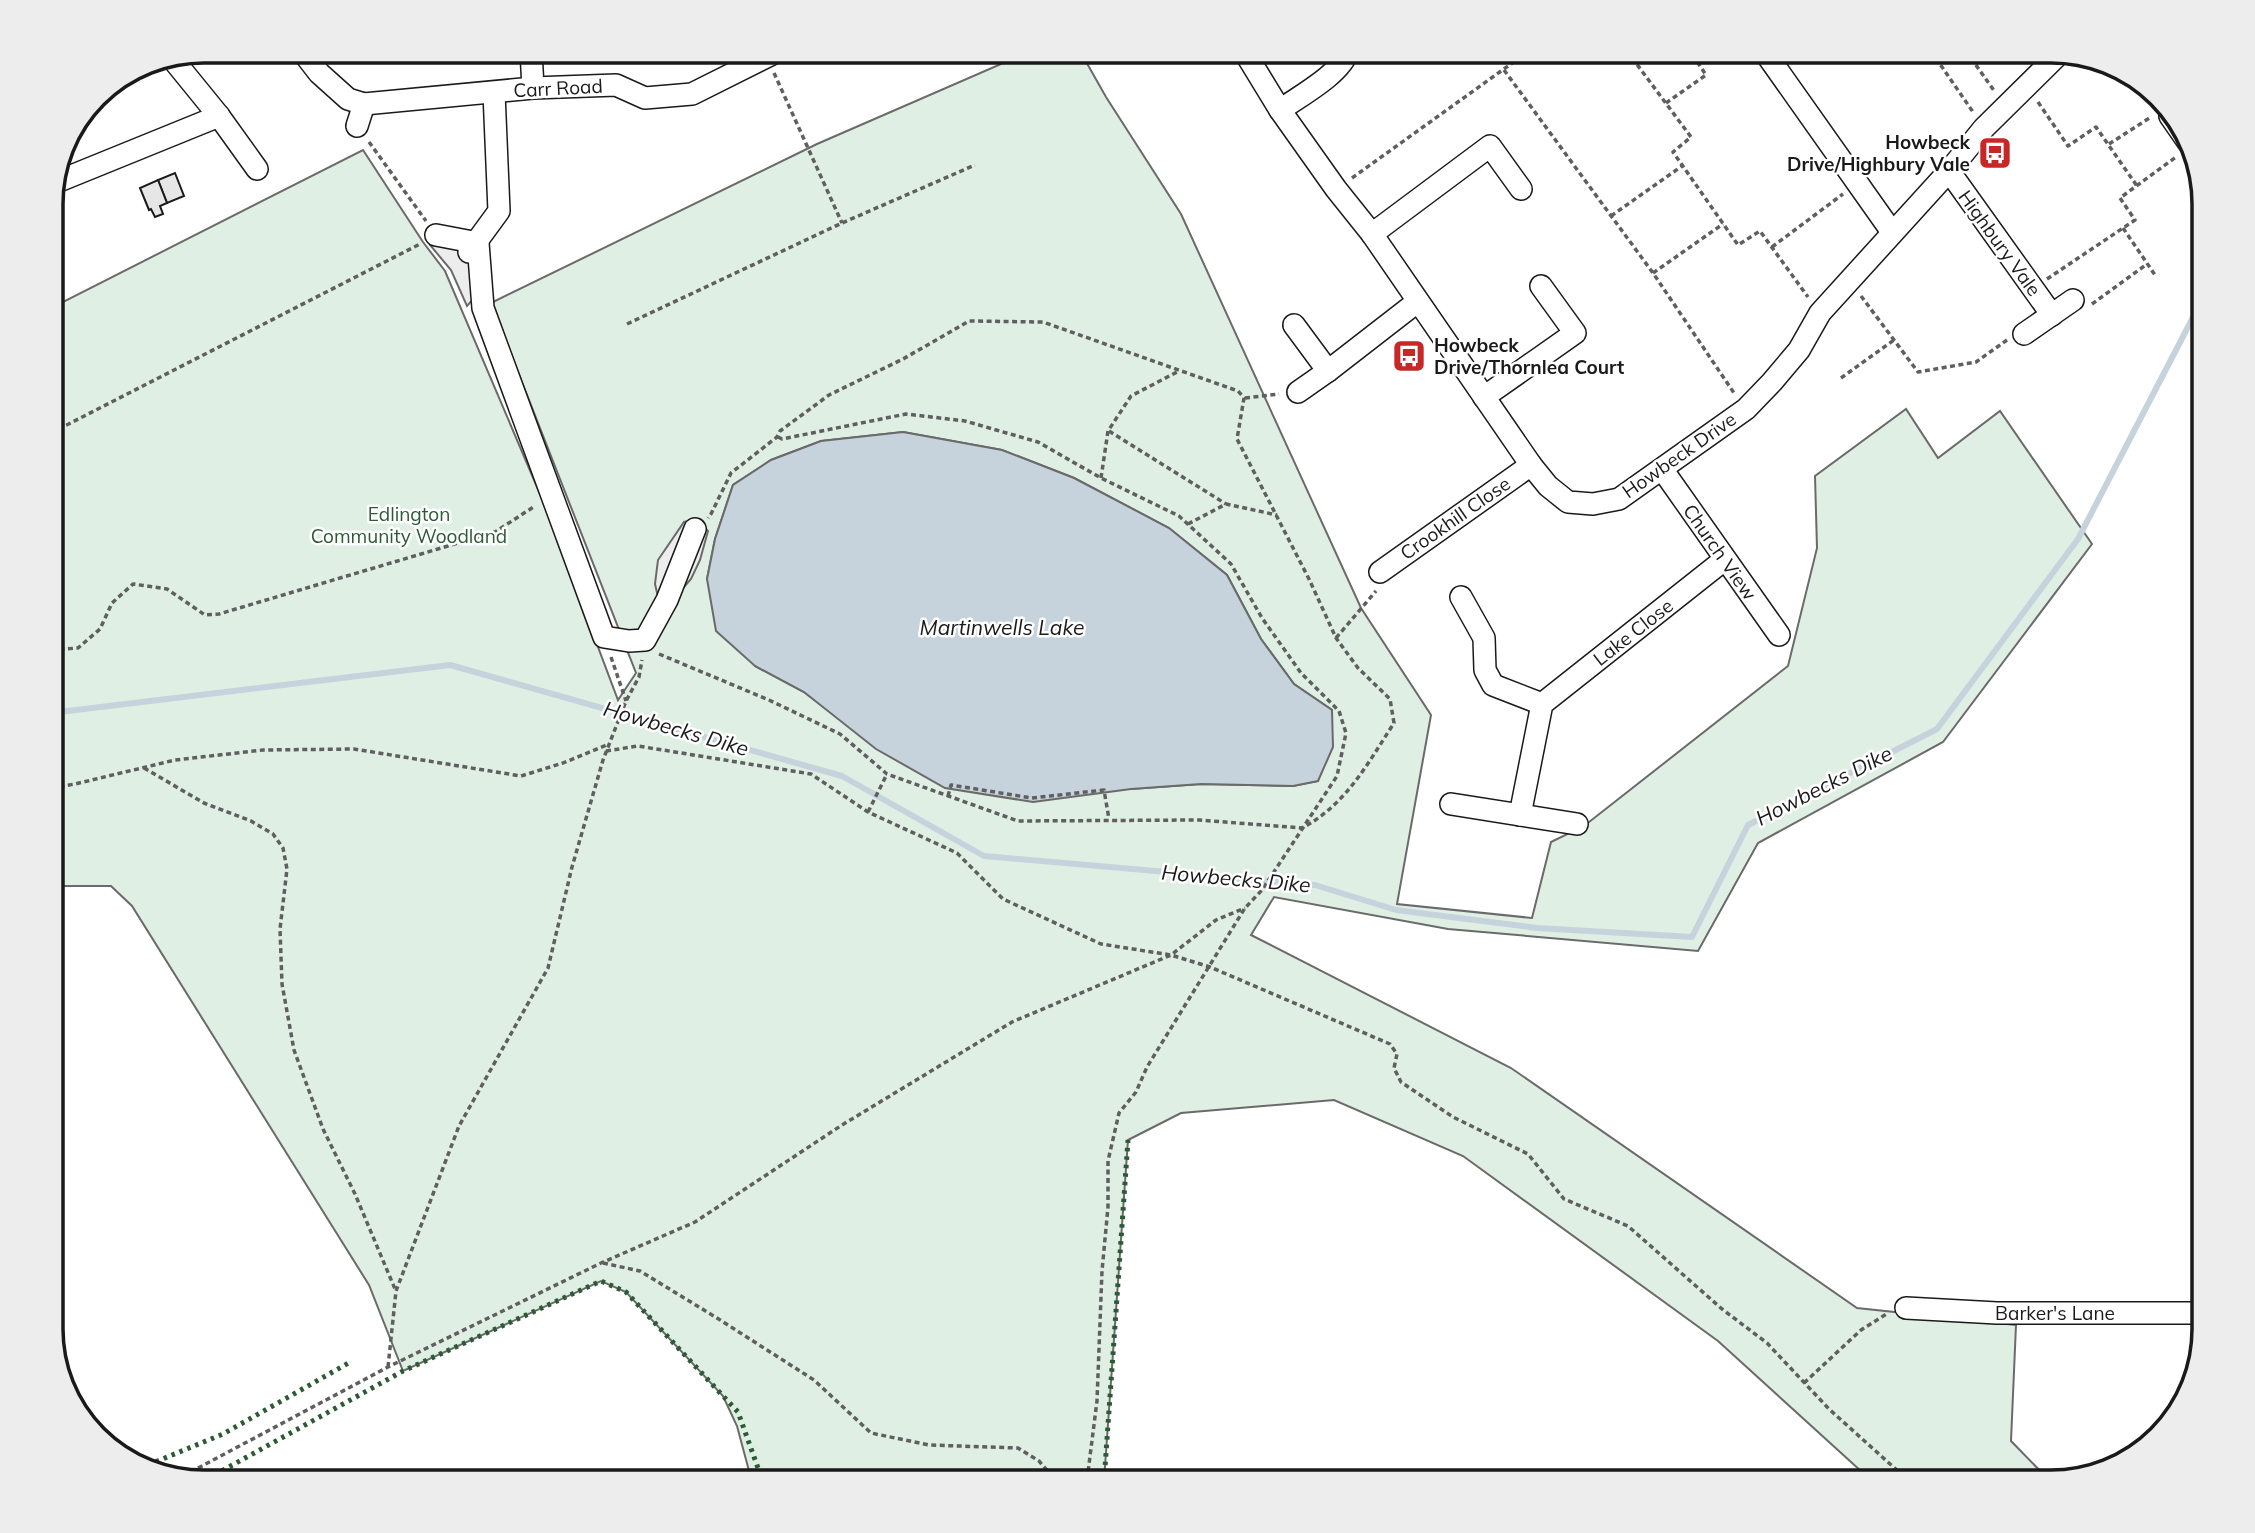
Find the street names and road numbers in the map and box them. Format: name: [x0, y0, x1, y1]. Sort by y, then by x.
street label: Carr Road: [513, 74, 603, 102]
street label: Highbury Vale: [1954, 185, 2046, 301]
street label: Howbeck Drive: [1617, 407, 1741, 503]
street label: Crookhill Close: [1395, 471, 1515, 565]
street label: Church View: [1678, 499, 1762, 605]
street label: Lake Close: [1588, 593, 1678, 671]
street label: Barker's Lane: [1995, 1301, 2115, 1325]

